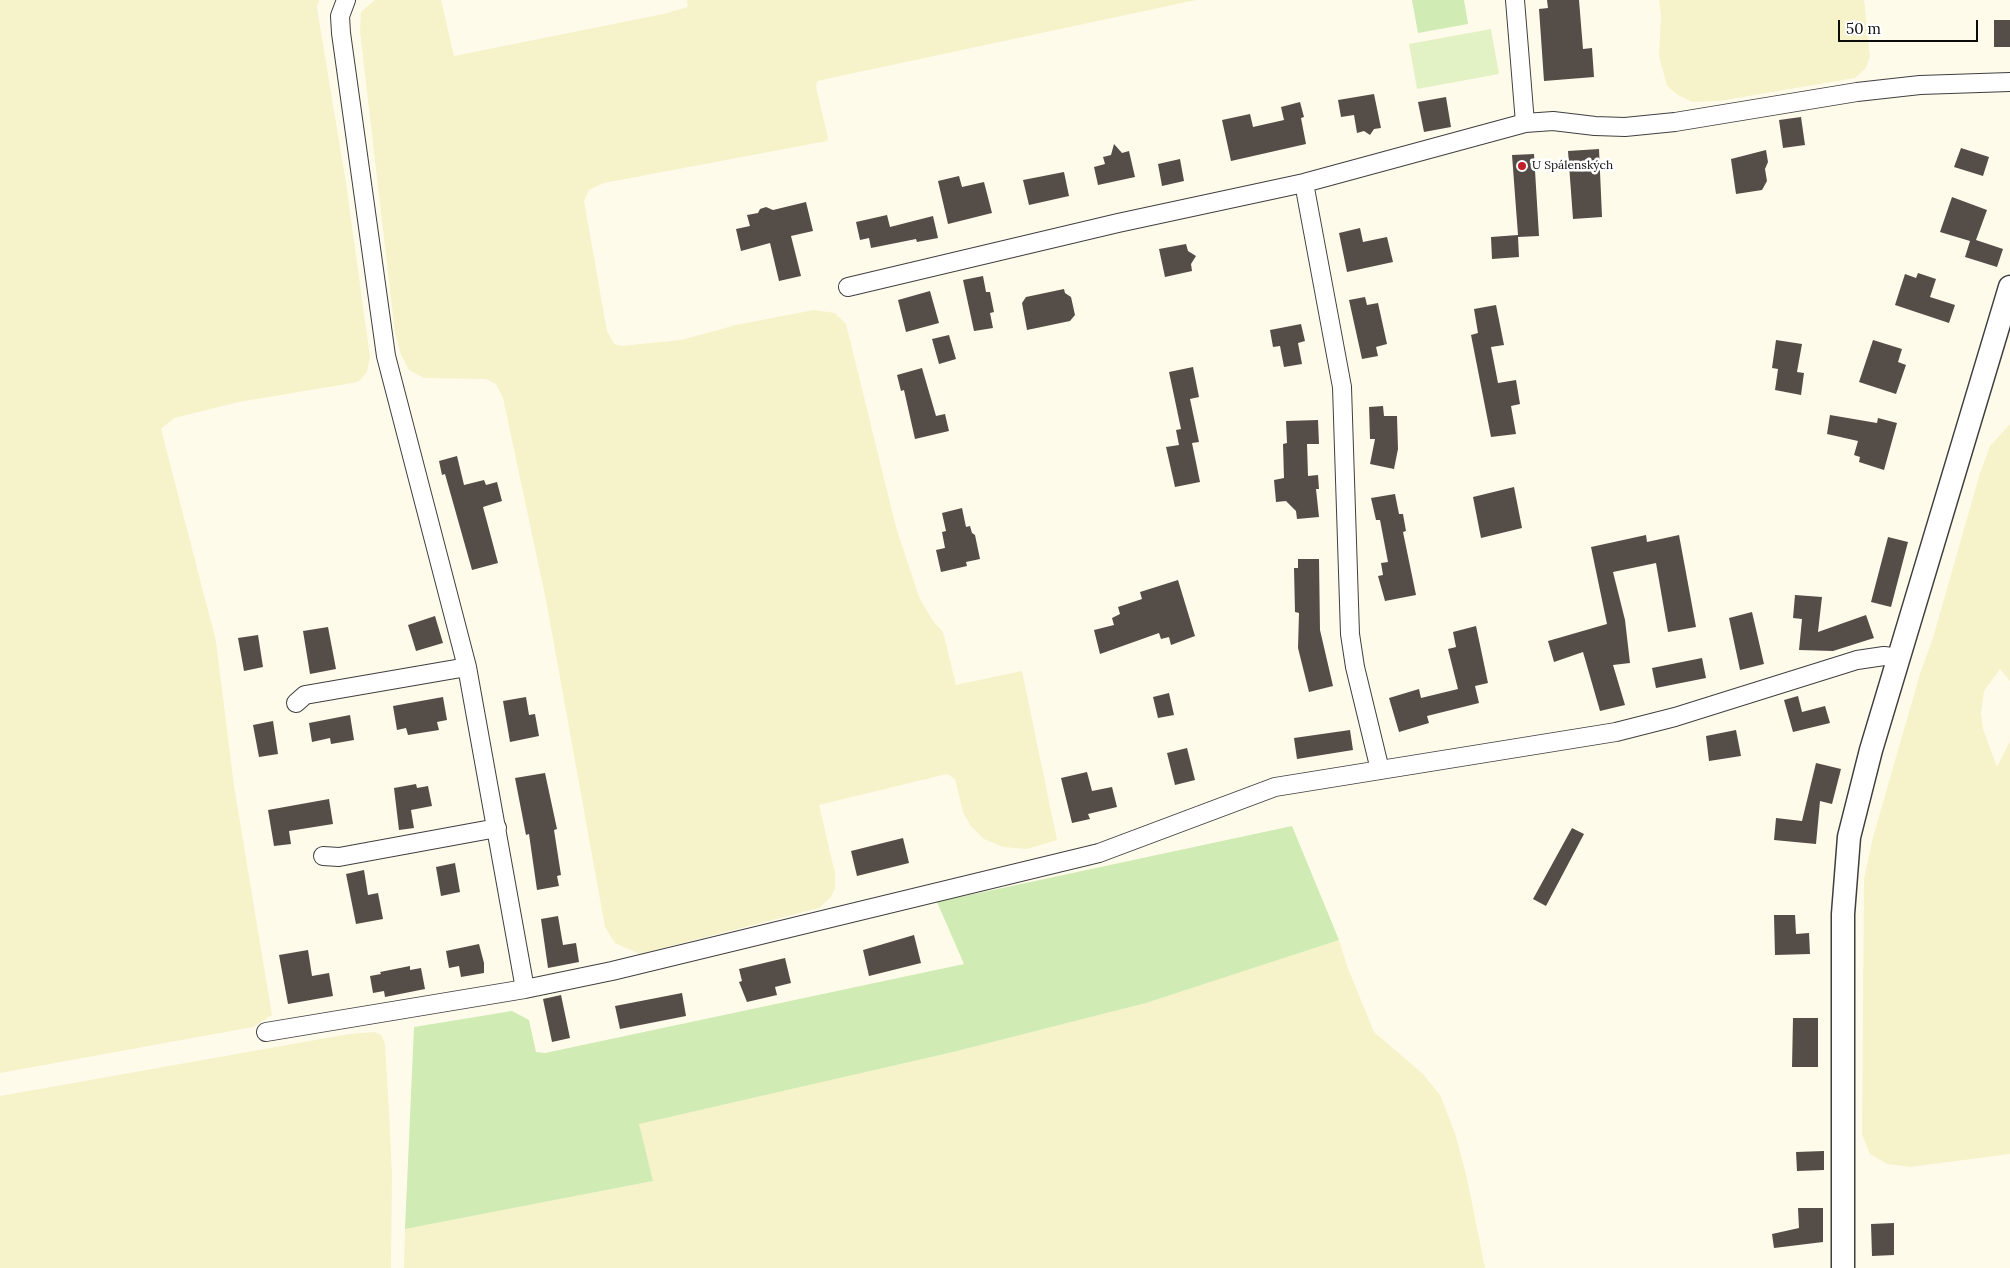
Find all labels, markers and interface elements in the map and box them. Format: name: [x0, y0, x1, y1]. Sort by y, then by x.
scale bar: [1840, 10, 1980, 42]
text: 50 m: [1846, 19, 1881, 38]
place label: U Spálenských: [1532, 159, 1613, 173]
marker: U Spálenských: [1516, 160, 1528, 172]

